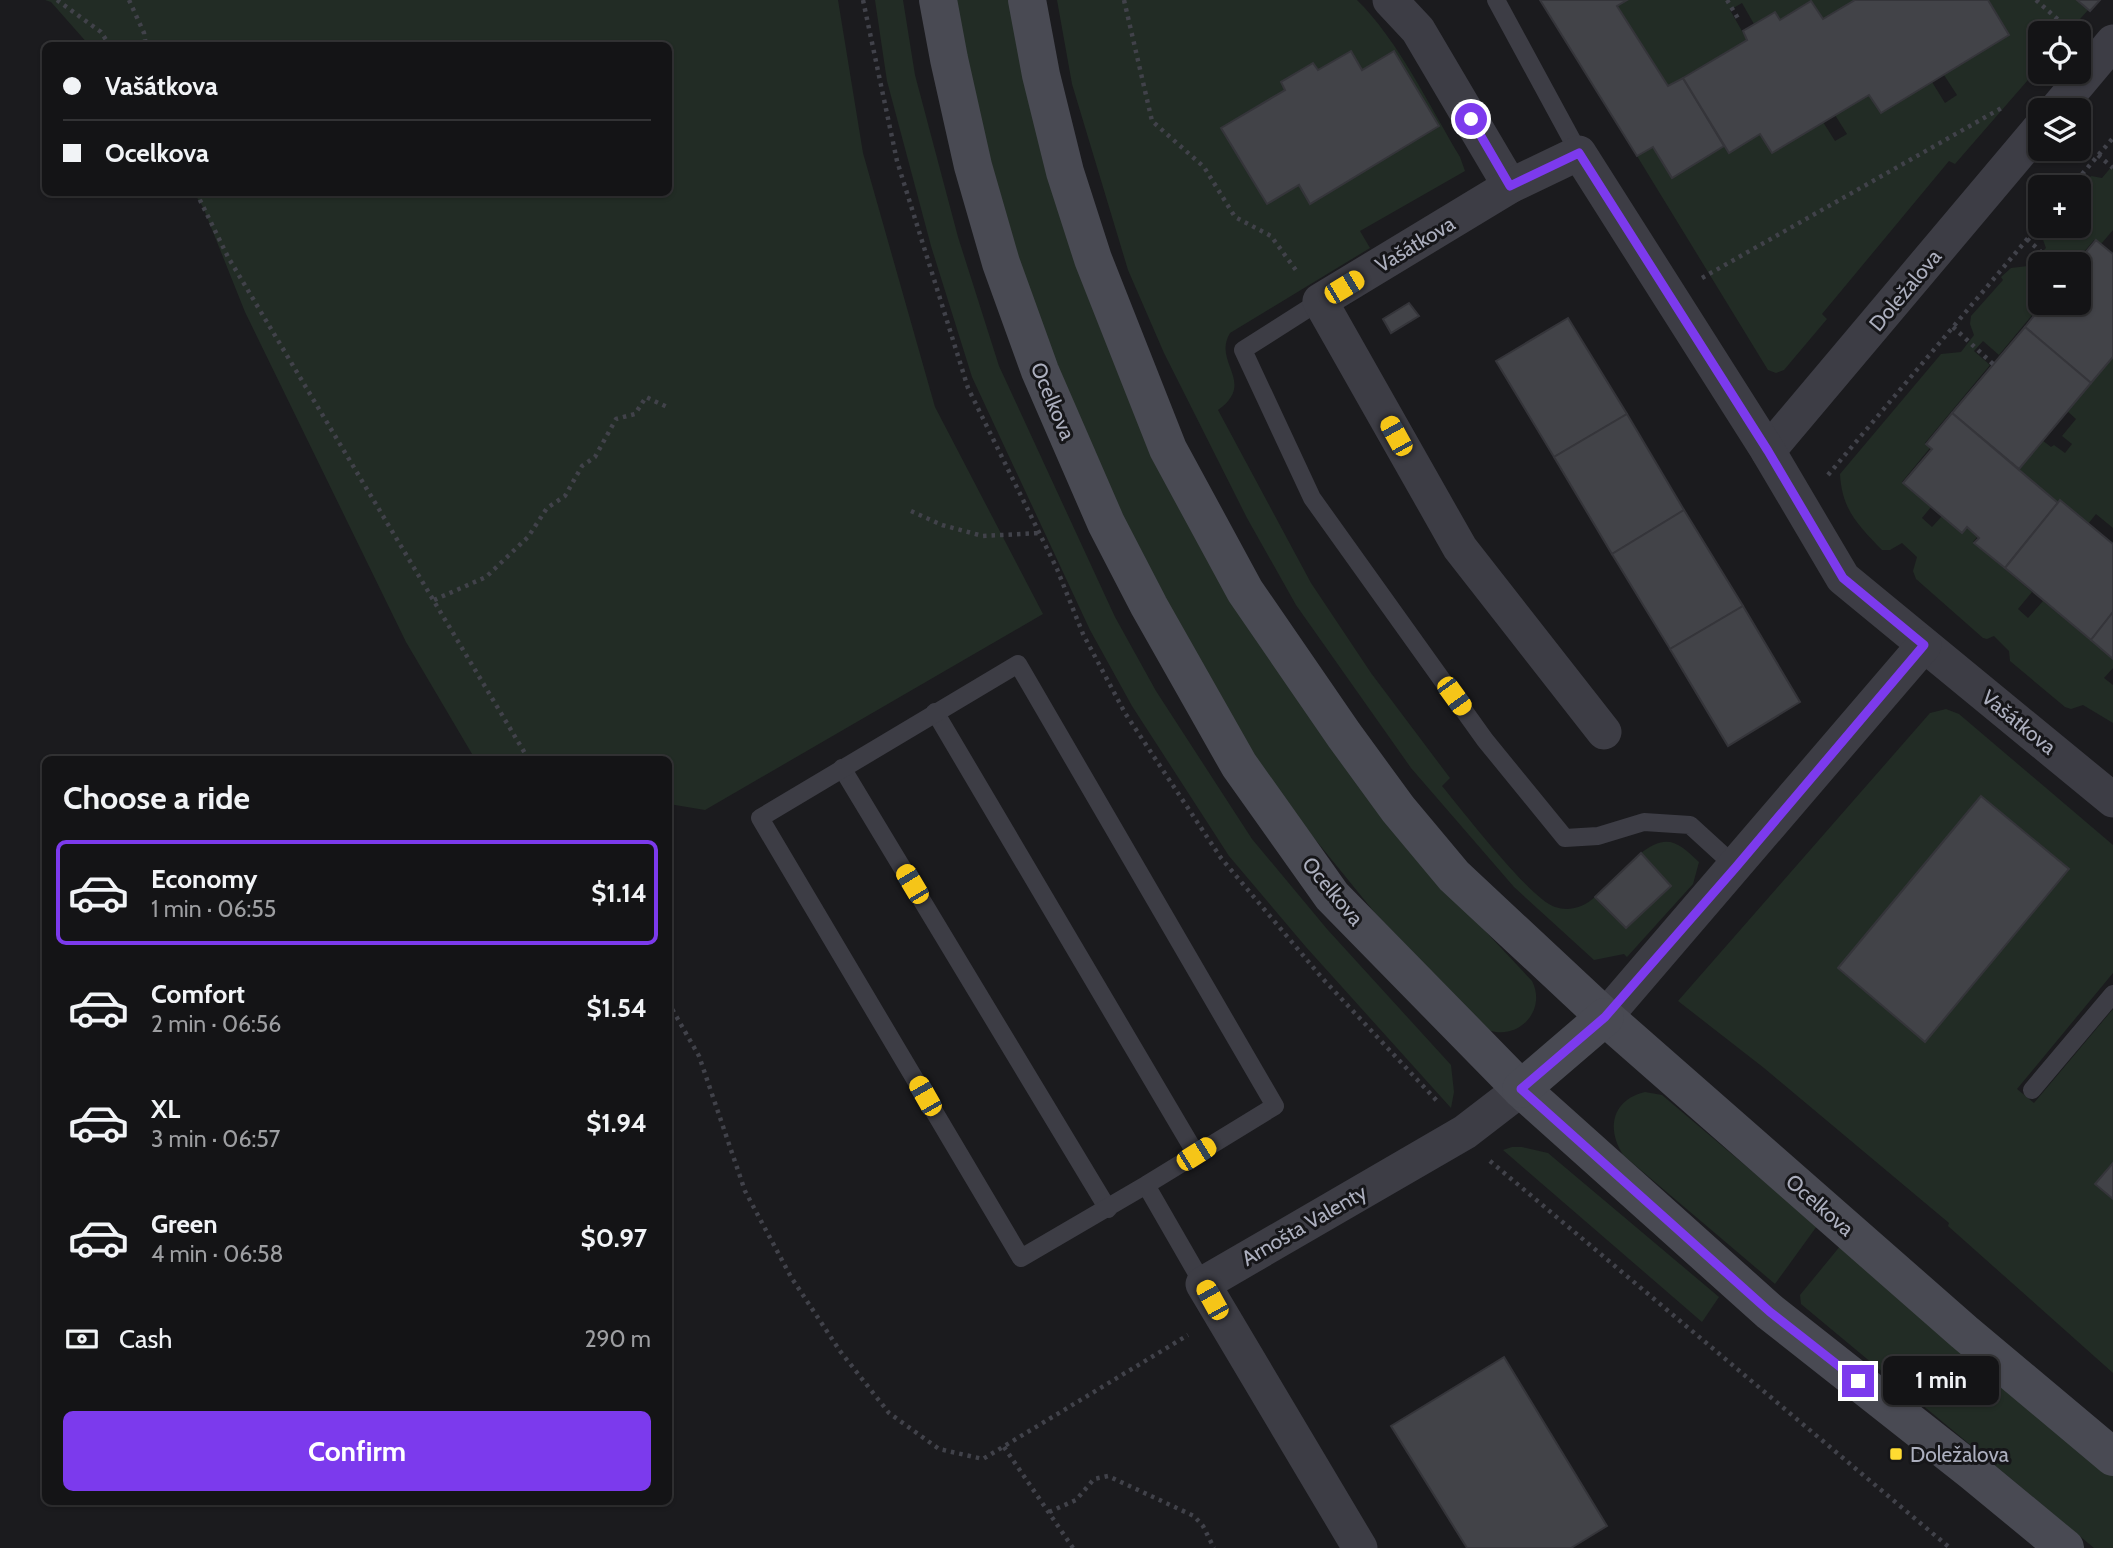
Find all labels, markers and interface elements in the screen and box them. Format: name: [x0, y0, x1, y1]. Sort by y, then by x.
map controls: [2028, 21, 2091, 315]
button: locate: [2028, 21, 2091, 84]
text: Vašátkova: [105, 70, 218, 102]
button: layers: [2028, 98, 2091, 161]
route start: [1455, 103, 1487, 135]
text: Ocelkova: [105, 137, 209, 169]
button: +: [2028, 175, 2091, 238]
street label: Vašátkova: [1371, 211, 1459, 277]
street label: Doležalova: [1864, 244, 1946, 336]
button: −: [2028, 252, 2091, 315]
car: [1321, 267, 1368, 307]
street label: Ocelkova: [1026, 358, 1080, 444]
car: [1377, 413, 1416, 459]
car: [1434, 673, 1475, 719]
street label: Vašátkova: [1977, 685, 2061, 759]
text: Choose a ride: [63, 778, 250, 817]
street label: Ocelkova: [1297, 852, 1369, 930]
icon: car: [67, 861, 130, 924]
car: [893, 861, 932, 907]
text: Economy: [151, 863, 257, 895]
text: $1.14: [591, 877, 647, 909]
text: 1 min · 06:55: [151, 895, 276, 923]
icon: car: [67, 976, 130, 1039]
text: Comfort: [151, 978, 245, 1010]
text: $1.54: [586, 992, 647, 1024]
text: 2 min · 06:56: [151, 1010, 281, 1038]
car: [906, 1073, 945, 1119]
icon: car: [67, 1091, 130, 1154]
text: XL: [151, 1093, 180, 1125]
text: $1.94: [586, 1107, 647, 1139]
text: 3 min · 06:57: [151, 1125, 280, 1153]
car: [1173, 1134, 1220, 1174]
street label: Ocelkova: [1781, 1169, 1859, 1241]
street label: Arnošta Valenty: [1237, 1179, 1371, 1271]
icon: car: [67, 1206, 130, 1269]
text: Green: [151, 1208, 218, 1240]
text: $0.97: [581, 1222, 647, 1254]
text: 4 min · 06:58: [151, 1240, 283, 1268]
car: [1193, 1277, 1232, 1323]
icon: cash: [63, 1320, 101, 1358]
text: Cash: [119, 1323, 172, 1355]
text: 290 m: [584, 1325, 651, 1353]
callout: 1 min: [1882, 1356, 1998, 1406]
route end: [1842, 1365, 1874, 1397]
text: 1 min: [1915, 1366, 1967, 1394]
button: Confirm: [63, 1411, 651, 1491]
place label: Doležalova: [1910, 1442, 2009, 1467]
marker: Doležalova: [1888, 1446, 1904, 1462]

